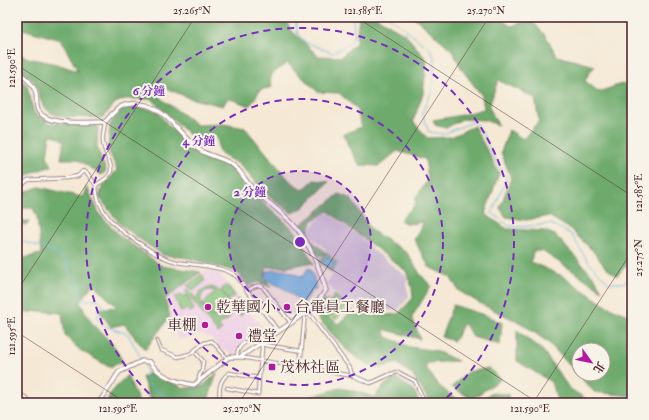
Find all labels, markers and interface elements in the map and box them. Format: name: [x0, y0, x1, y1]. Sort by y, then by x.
text: 25.265°N: [173, 5, 211, 17]
text: 121.585°E: [344, 5, 382, 17]
text: 25.270°N: [467, 5, 505, 17]
text: 121.590°E: [6, 48, 18, 88]
text: 6 分鐘: [133, 84, 165, 99]
text: 4 分鐘: [182, 134, 216, 149]
text: 121.585°E: [633, 174, 645, 212]
text: 2 分鐘: [234, 185, 266, 200]
centre of rings: [293, 235, 307, 249]
text: 25.275°N: [633, 239, 645, 277]
place label: 乾華國小: [216, 298, 276, 317]
place label: 台電員工餐廳: [295, 298, 385, 317]
marker: 乾華國小: [203, 302, 213, 312]
marker: 台電員工餐廳: [282, 302, 292, 312]
place label: 車棚: [167, 316, 197, 335]
text: 121.595°E: [6, 317, 18, 355]
marker: 車棚: [200, 320, 210, 330]
place label: 禮堂: [247, 327, 277, 346]
marker: 禮堂: [234, 331, 244, 341]
north arrow: [571, 342, 611, 382]
place label: 茂林社區: [280, 358, 340, 377]
text: 北: [591, 359, 607, 375]
marker: 茂林社區: [267, 362, 277, 372]
text: 121.595°E: [99, 403, 137, 415]
text: 25.270°N: [223, 403, 261, 415]
text: 121.590°E: [510, 403, 550, 415]

